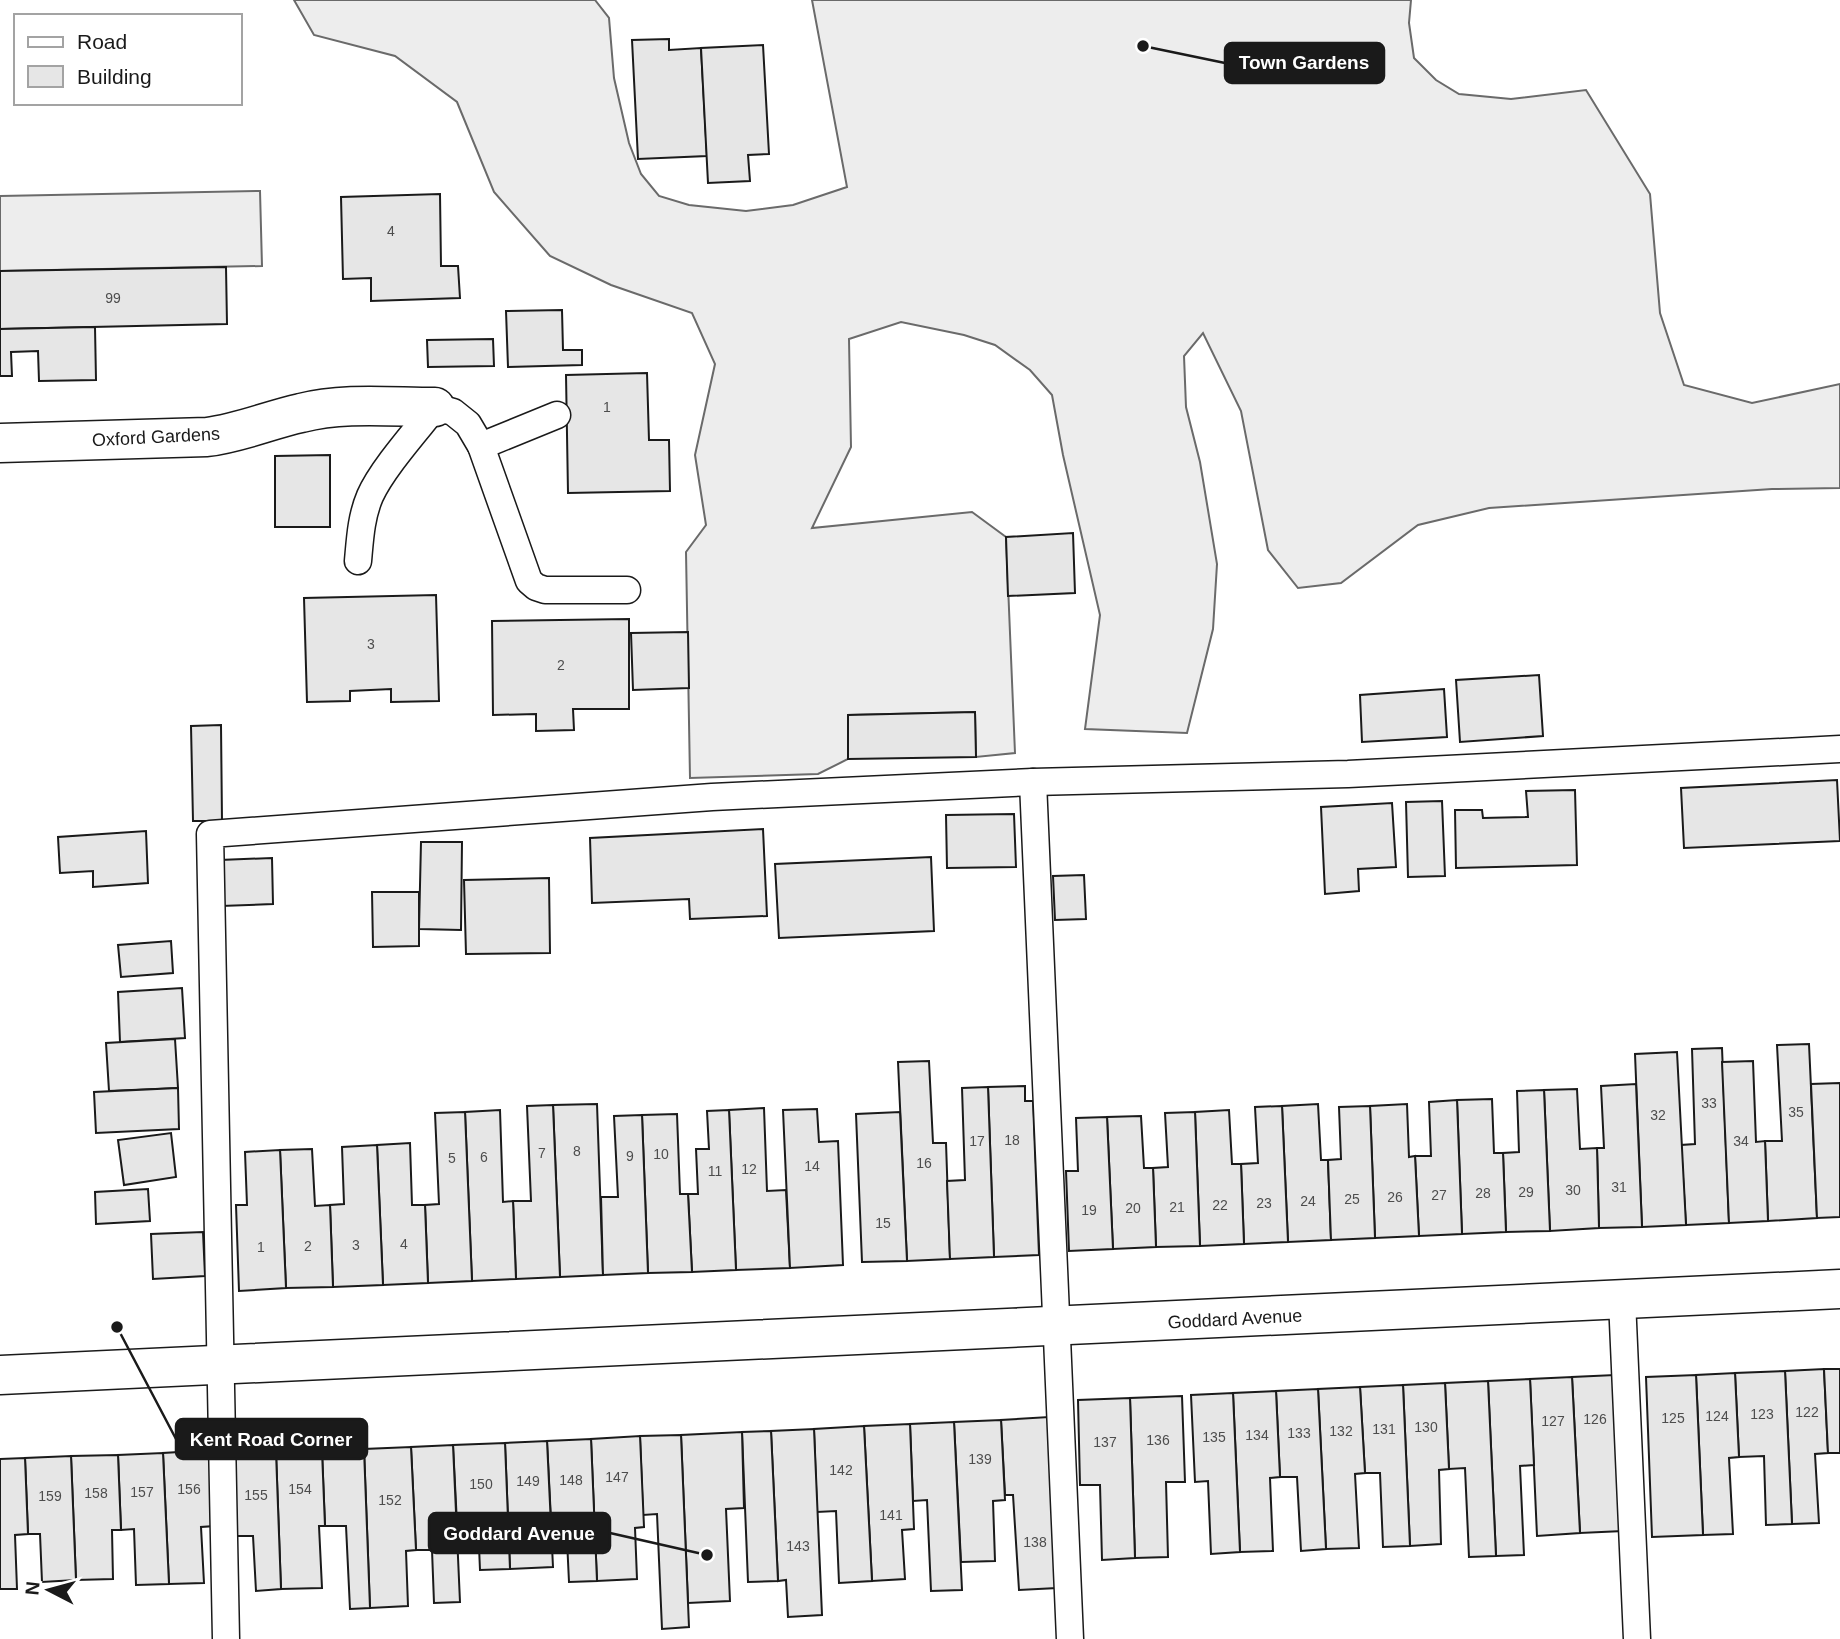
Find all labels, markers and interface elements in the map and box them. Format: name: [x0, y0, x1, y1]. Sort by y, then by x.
legend: [14, 14, 242, 105]
text: Road: [77, 30, 127, 53]
callout: Town Gardens: [1225, 43, 1384, 83]
text: Town Gardens: [1239, 52, 1369, 73]
text: Building: [77, 65, 152, 88]
house number: 4: [387, 223, 395, 239]
house number: 99: [105, 290, 121, 306]
house number: 1: [603, 399, 611, 415]
street label: Oxford Gardens: [92, 424, 220, 450]
house number: 3: [367, 636, 375, 652]
house number: 2: [557, 657, 565, 673]
house number: 33: [1701, 1095, 1717, 1111]
house number: 35: [1788, 1104, 1804, 1120]
house number: 32: [1650, 1107, 1666, 1123]
house number: 18: [1004, 1132, 1020, 1148]
house number: 17: [969, 1133, 985, 1149]
house number: 34: [1733, 1133, 1749, 1149]
house number: 8: [573, 1143, 581, 1159]
house number: 7: [538, 1145, 546, 1161]
house number: 10: [653, 1146, 669, 1162]
house number: 9: [626, 1148, 634, 1164]
house number: 6: [480, 1149, 488, 1165]
house number: 5: [448, 1150, 456, 1166]
house number: 16: [916, 1155, 932, 1171]
house number: 14: [804, 1158, 820, 1174]
house number: 12: [741, 1161, 757, 1177]
house number: 11: [708, 1163, 722, 1179]
house number: 31: [1611, 1179, 1627, 1195]
house number: 30: [1565, 1182, 1581, 1198]
house number: 29: [1518, 1184, 1534, 1200]
house number: 28: [1475, 1185, 1491, 1201]
house number: 27: [1431, 1187, 1447, 1203]
house number: 26: [1387, 1189, 1403, 1205]
house number: 25: [1344, 1191, 1360, 1207]
house number: 24: [1300, 1193, 1316, 1209]
house number: 23: [1256, 1195, 1272, 1211]
house number: 22: [1212, 1197, 1228, 1213]
house number: 21: [1169, 1199, 1185, 1215]
house number: 20: [1125, 1200, 1141, 1216]
house number: 19: [1081, 1202, 1097, 1218]
house number: 15: [875, 1215, 891, 1231]
house number: 4: [400, 1236, 408, 1252]
house number: 3: [352, 1237, 360, 1253]
house number: 2: [304, 1238, 312, 1254]
house number: 1: [257, 1239, 265, 1255]
street label: Goddard Avenue: [1167, 1305, 1303, 1333]
house number: 122: [1795, 1404, 1819, 1420]
house number: 123: [1750, 1406, 1774, 1422]
house number: 124: [1705, 1408, 1729, 1424]
house number: 125: [1661, 1410, 1685, 1426]
house number: 126: [1583, 1411, 1607, 1427]
house number: 127: [1541, 1413, 1565, 1429]
callout: Kent Road Corner: [176, 1419, 367, 1459]
house number: 130: [1414, 1419, 1438, 1435]
house number: 131: [1372, 1421, 1396, 1437]
house number: 132: [1329, 1423, 1353, 1439]
house number: 133: [1287, 1425, 1311, 1441]
house number: 134: [1245, 1427, 1269, 1443]
text: Kent Road Corner: [190, 1429, 353, 1450]
house number: 135: [1202, 1429, 1226, 1445]
house number: 136: [1146, 1432, 1170, 1448]
house number: 137: [1093, 1434, 1117, 1450]
house number: 139: [968, 1451, 992, 1467]
house number: 142: [829, 1462, 853, 1478]
house number: 147: [605, 1469, 629, 1485]
house number: 148: [559, 1472, 583, 1488]
house number: 149: [516, 1473, 540, 1489]
house number: 150: [469, 1476, 493, 1492]
house number: 156: [177, 1481, 201, 1497]
house number: 154: [288, 1481, 312, 1497]
house number: 157: [130, 1484, 154, 1500]
house number: 158: [84, 1485, 108, 1501]
house number: 155: [244, 1487, 268, 1503]
house number: 159: [38, 1488, 62, 1504]
house number: 152: [378, 1492, 402, 1508]
house number: 141: [879, 1507, 903, 1523]
callout: Goddard Avenue: [429, 1513, 610, 1553]
text: Goddard Avenue: [443, 1523, 595, 1544]
house number: 138: [1023, 1534, 1047, 1550]
house number: 143: [786, 1538, 810, 1554]
north arrow: [14, 1555, 84, 1625]
text: N: [21, 1580, 44, 1596]

